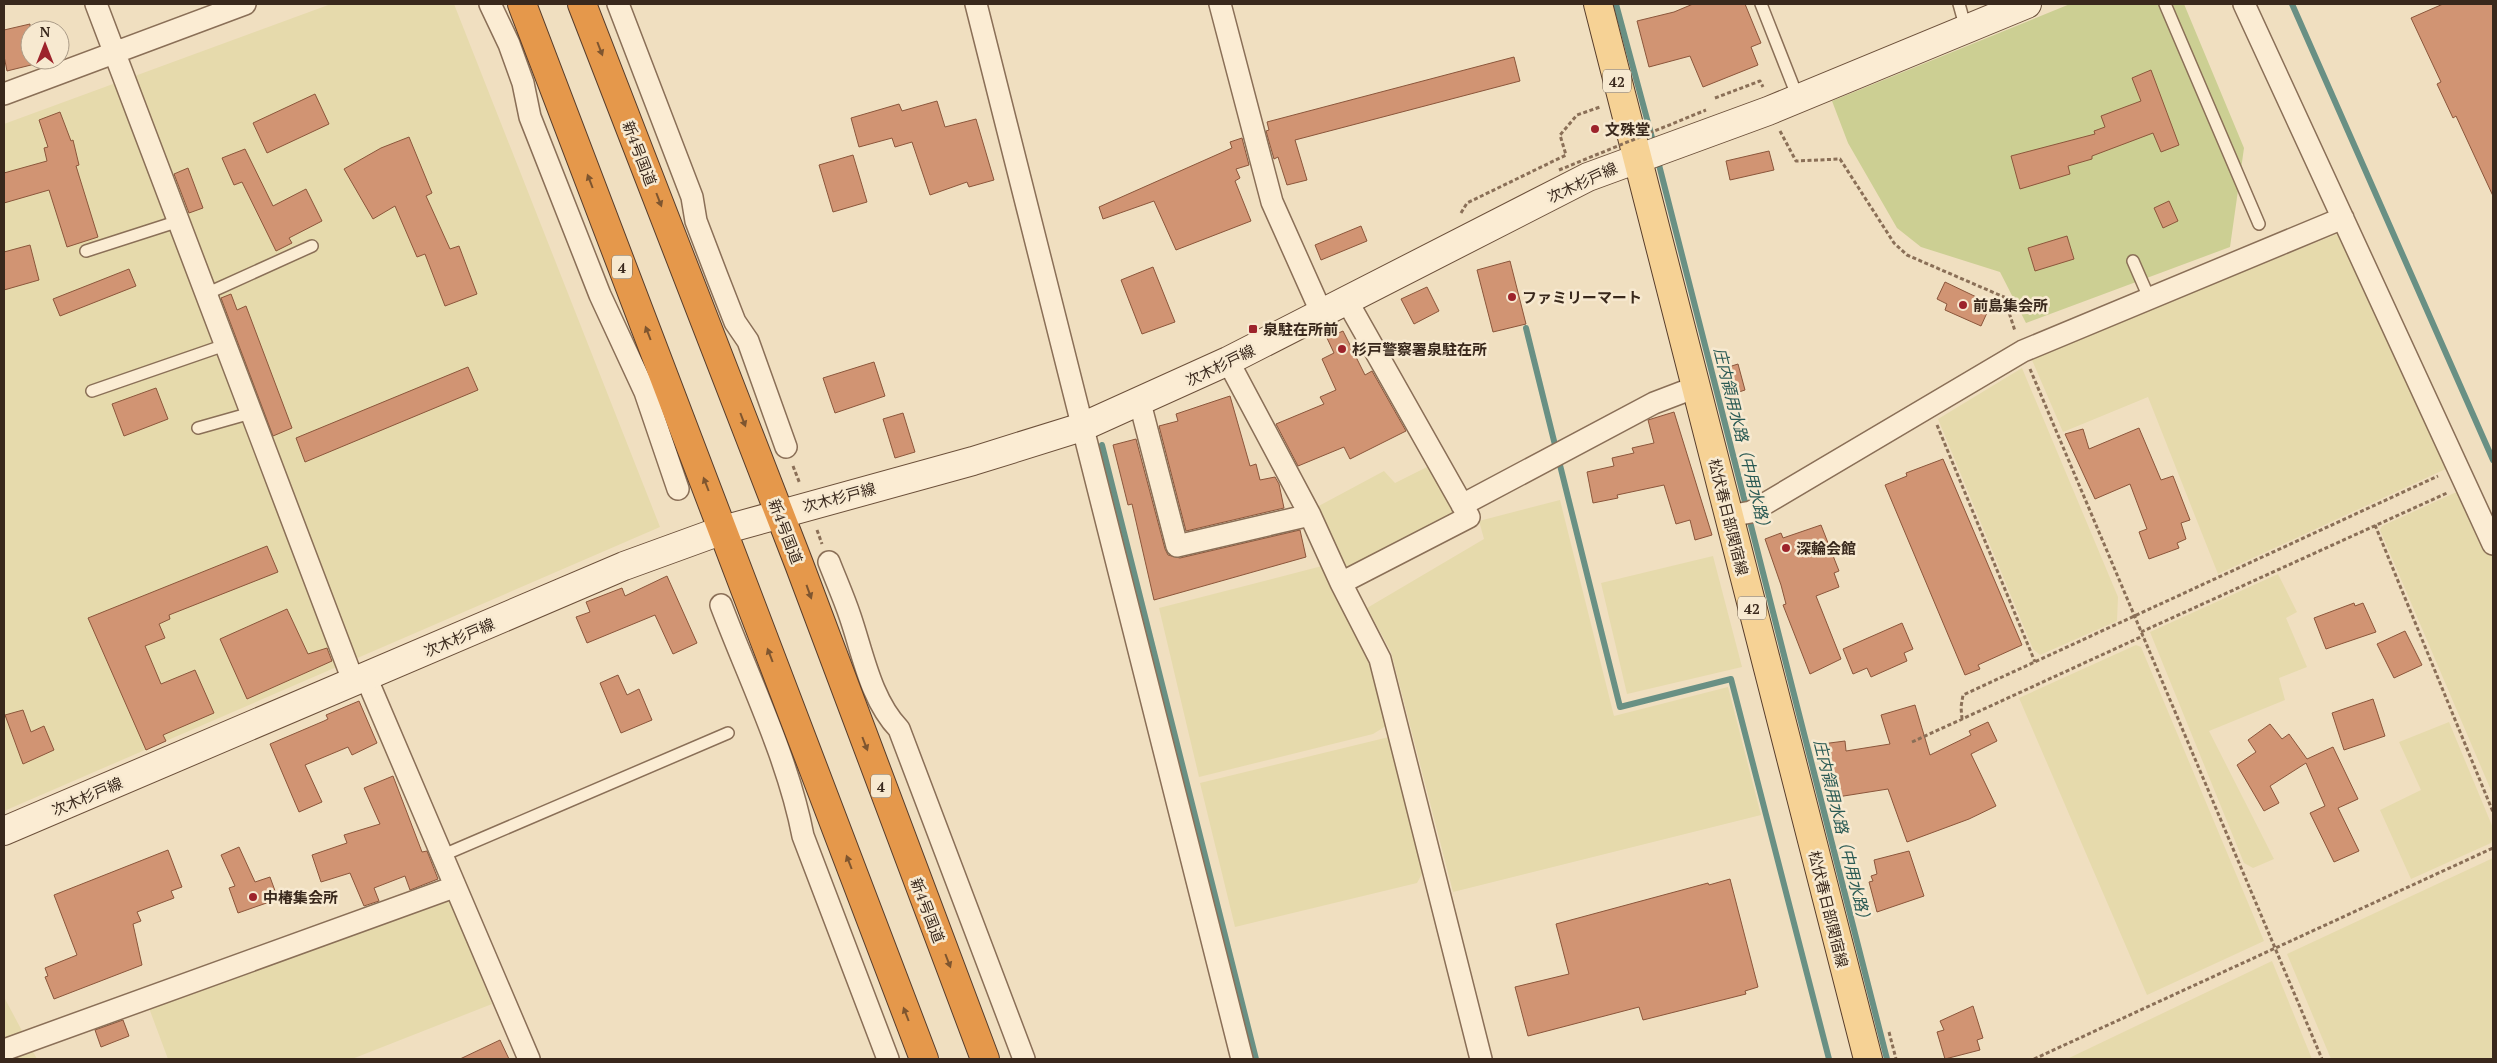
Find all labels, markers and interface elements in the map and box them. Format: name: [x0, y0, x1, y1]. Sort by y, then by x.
north arrow: [20, 20, 70, 70]
text: N: [40, 22, 51, 41]
one-way arrow: [596, 42, 604, 56]
road number: 42: [1603, 70, 1631, 92]
street label: 新4号国道: [618, 118, 662, 188]
place label: 文殊堂: [1605, 119, 1650, 139]
marker: 文殊堂: [1589, 123, 1601, 135]
street label: 次木杉戸線: [1544, 157, 1620, 207]
one-way arrow: [585, 174, 593, 188]
one-way arrow: [656, 193, 663, 208]
road number: 4: [612, 256, 632, 278]
place label: ファミリーマート: [1522, 287, 1642, 307]
marker: ファミリーマート: [1506, 291, 1518, 303]
place label: 前島集会所: [1973, 295, 2048, 315]
marker: 前島集会所: [1957, 299, 1969, 311]
place label: 泉駐在所前: [1263, 319, 1338, 339]
marker: 泉駐在所前: [1247, 323, 1259, 335]
one-way arrow: [644, 325, 651, 340]
place label: 杉戸警察署泉駐在所: [1352, 339, 1487, 359]
street label: 次木杉戸線: [1182, 340, 1258, 390]
marker: 杉戸警察署泉駐在所: [1336, 343, 1348, 355]
water label: 庄内領用水路（中用水路）: [1709, 345, 1777, 537]
one-way arrow: [739, 413, 747, 428]
street label: 松伏春日部関宿線: [1705, 456, 1753, 578]
one-way arrow: [702, 476, 710, 491]
street label: 次木杉戸線: [800, 478, 878, 516]
street label: 新4号国道: [764, 496, 808, 566]
place label: 深輪会館: [1796, 538, 1856, 558]
marker: 深輪会館: [1780, 542, 1792, 554]
one-way arrow: [806, 584, 813, 599]
road number: 42: [1738, 596, 1766, 620]
street label: 次木杉戸線: [421, 613, 497, 661]
one-way arrow: [766, 647, 774, 662]
one-way arrow: [861, 737, 869, 752]
water label: 庄内領用水路（中用水路）: [1809, 737, 1877, 929]
street label: 次木杉戸線: [49, 772, 125, 820]
road number: 4: [871, 774, 891, 798]
street label: 松伏春日部関宿線: [1805, 848, 1853, 970]
one-way arrow: [845, 854, 853, 869]
street label: 新4号国道: [906, 875, 950, 945]
place label: 中椿集会所: [263, 887, 338, 907]
marker: 中椿集会所: [247, 891, 259, 903]
one-way arrow: [944, 954, 952, 969]
one-way arrow: [902, 1006, 910, 1021]

